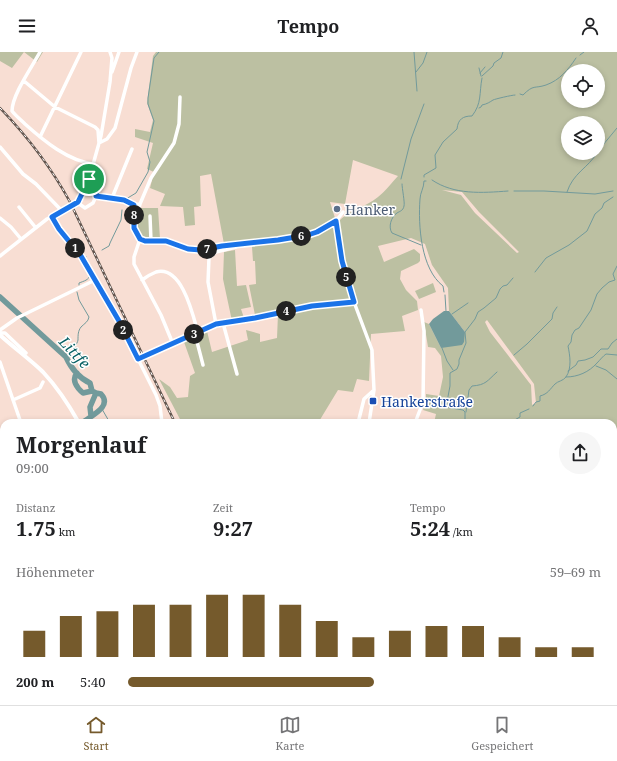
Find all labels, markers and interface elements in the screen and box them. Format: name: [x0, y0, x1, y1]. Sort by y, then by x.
text: Tempo: [278, 14, 339, 38]
icon: menu: [16, 15, 38, 37]
icon: person: [579, 15, 601, 37]
map controls: [561, 64, 605, 160]
button: locate: [561, 64, 605, 108]
button: layers: [561, 116, 605, 160]
pin: [72, 162, 106, 196]
icon: arrive: [78, 168, 100, 190]
place label: Hanker: [345, 200, 395, 219]
marker: Hanker: [332, 204, 342, 214]
pin: 8: [124, 205, 144, 225]
text: 8: [131, 207, 137, 222]
pin: 6: [291, 226, 311, 246]
text: 6: [298, 228, 304, 243]
pin: 1: [65, 238, 85, 258]
pin: 7: [197, 239, 217, 259]
text: 1: [72, 240, 78, 255]
text: 7: [204, 241, 210, 256]
pin: 5: [336, 267, 356, 287]
text: 5: [343, 269, 349, 284]
pin: 4: [276, 301, 296, 321]
text: 4: [283, 303, 289, 318]
pin: 2: [113, 320, 133, 340]
text: 2: [120, 322, 126, 337]
pin: 3: [184, 324, 204, 344]
text: 3: [191, 326, 197, 341]
water label: Littfe: [54, 331, 95, 373]
place label: Hankerstraße: [381, 392, 473, 411]
marker: Hankerstraße: [368, 396, 378, 406]
text: Morgenlauf: [16, 429, 146, 459]
button: share: [559, 432, 601, 474]
text: 09:00: [16, 459, 49, 477]
text: Distanz: [16, 500, 55, 515]
text: Zeit: [213, 500, 233, 515]
text: Tempo: [410, 500, 446, 515]
text: 1.75: [16, 515, 56, 542]
text: 9:27: [213, 515, 253, 542]
text: 5:24: [410, 515, 450, 542]
text: km: [56, 524, 75, 539]
text: /km: [450, 524, 473, 539]
text: Höhenmeter: [16, 563, 94, 581]
text: 59–69 m: [550, 563, 601, 581]
text: 200 m: [16, 673, 54, 691]
text: 5:40: [80, 673, 106, 691]
tab: Start: [83, 714, 109, 753]
tab: Karte: [276, 714, 304, 753]
tab: Gespeichert: [471, 714, 534, 753]

